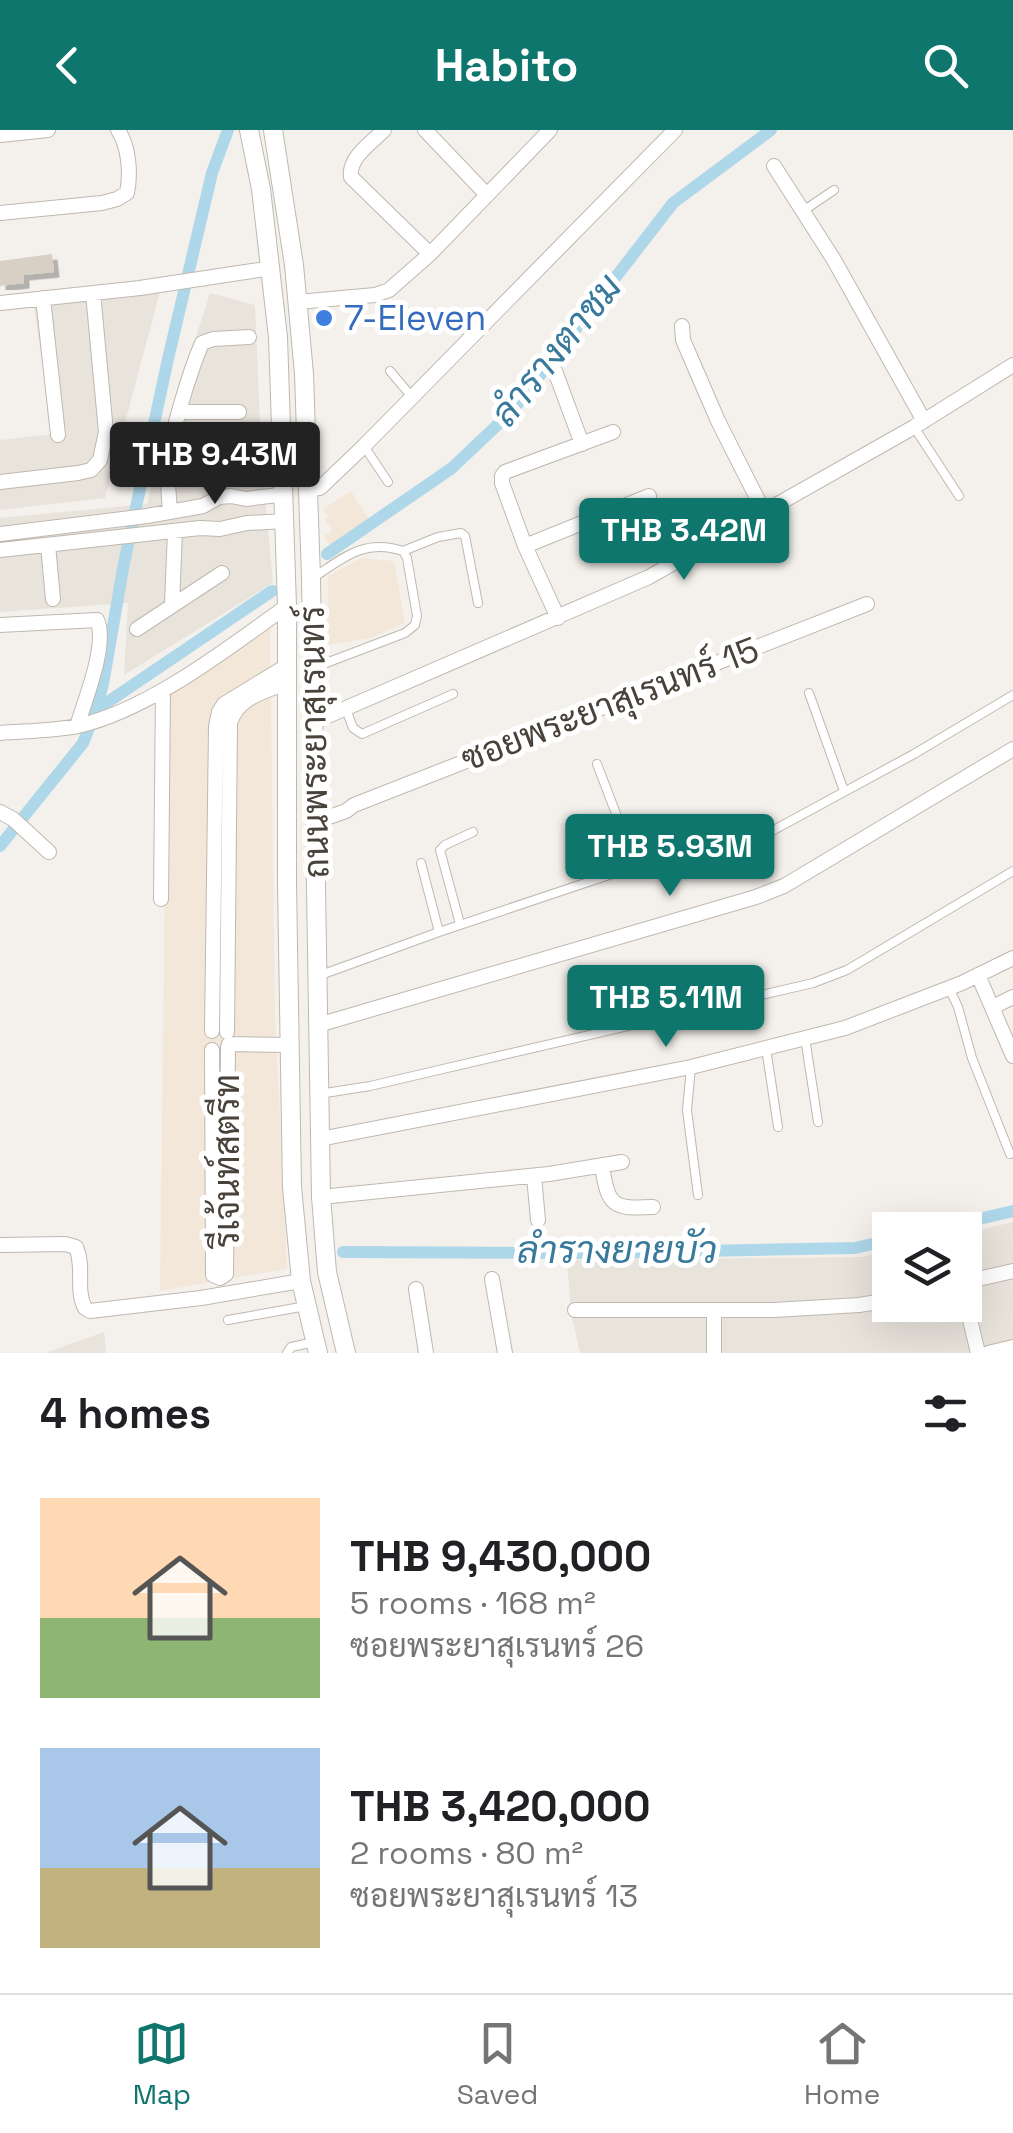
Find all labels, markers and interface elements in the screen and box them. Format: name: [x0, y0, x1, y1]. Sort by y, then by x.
text: Habito: [435, 37, 578, 94]
icon: back: [40, 38, 95, 93]
icon: search: [918, 38, 973, 93]
water label: ลำรางตาชม: [480, 264, 632, 436]
place label: 7-Eleven: [344, 296, 486, 340]
marker: 7-Eleven: [313, 307, 335, 329]
pin: THB 9.43M: [101, 422, 329, 507]
text: THB 9.43M: [132, 434, 298, 474]
pin: THB 3.42M: [570, 498, 798, 583]
text: THB 3.42M: [601, 510, 767, 550]
street label: ถนนพระยาสุเรนทร์: [289, 605, 340, 879]
street label: ซอยพระยาสุเรนทร์ 15: [455, 626, 766, 783]
pin: THB 5.93M: [556, 814, 784, 899]
text: THB 5.93M: [587, 826, 753, 866]
pin: THB 5.11M: [552, 965, 780, 1050]
text: THB 5.11M: [589, 977, 743, 1017]
street label: รีเจ้นท์สตรีท: [204, 1074, 249, 1250]
map controls: [872, 1212, 982, 1322]
button: layers: [872, 1212, 982, 1322]
water label: ลำรางยายบัว: [517, 1226, 717, 1274]
icon: filters: [918, 1386, 973, 1441]
text: 4 homes: [40, 1387, 211, 1440]
text: THB 9,430,000: [350, 1530, 651, 1583]
icon: home: [120, 1538, 240, 1658]
text: 5 rooms · 168 m²: [350, 1583, 596, 1623]
text: ซอยพระยาสุเรนทร์ 26: [350, 1626, 644, 1666]
text: THB 3,420,000: [350, 1780, 651, 1833]
icon: home: [120, 1788, 240, 1908]
text: 2 rooms · 80 m²: [350, 1833, 583, 1873]
text: ซอยพระยาสุเรนทร์ 13: [350, 1876, 638, 1916]
tab: Map: [133, 2016, 191, 2112]
tab: Saved: [457, 2016, 538, 2112]
tab: Home: [804, 2016, 880, 2112]

